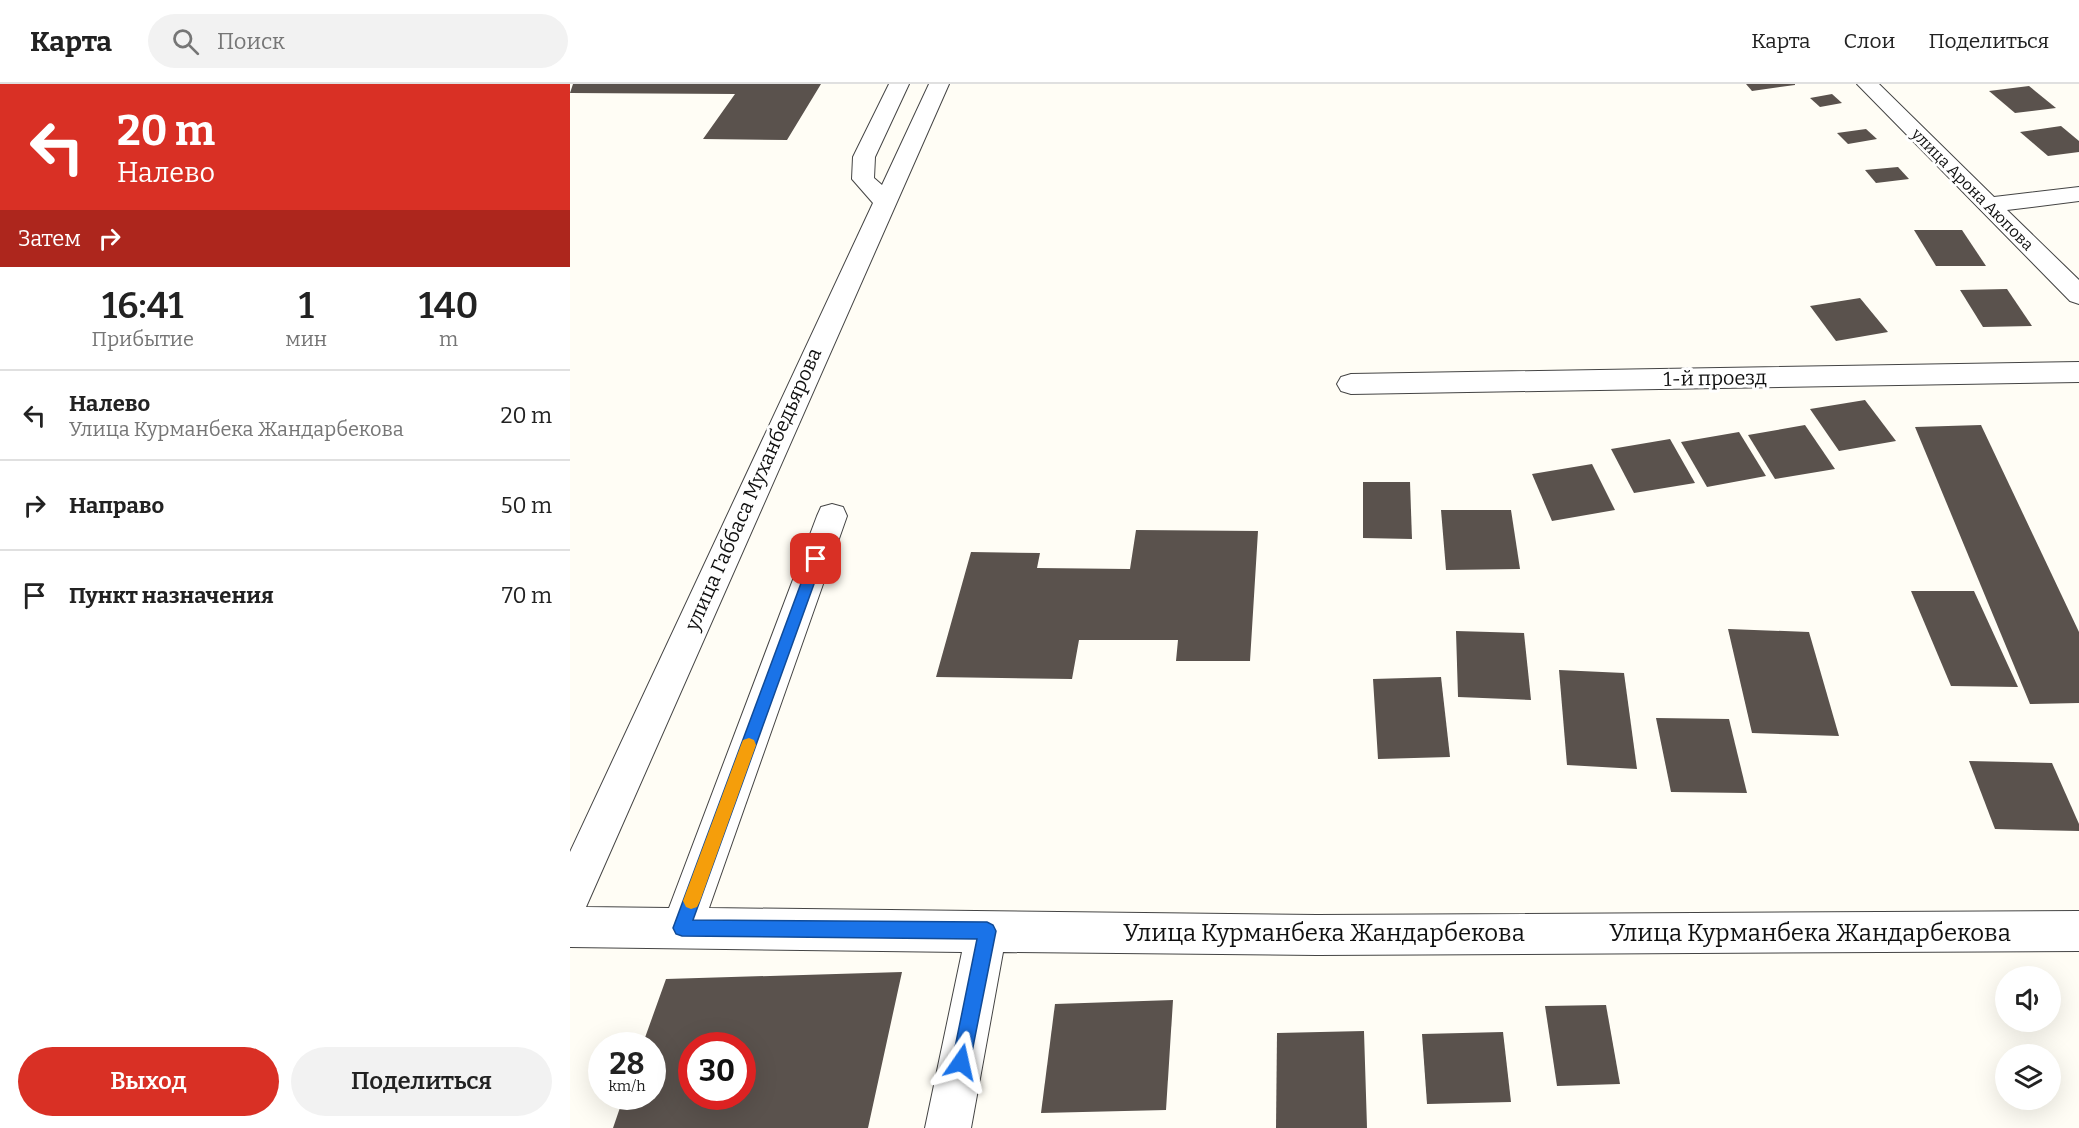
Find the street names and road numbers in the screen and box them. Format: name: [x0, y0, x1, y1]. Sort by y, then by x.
street label: улица Арона Аюпова: [1907, 124, 2038, 254]
street label: улица Габбаса Муханбедьярова: [679, 344, 826, 635]
street label: 1-й проезд: [1663, 365, 1767, 391]
street label: Улица Курманбека Жандарбекова: [1123, 919, 1525, 947]
street label: Улица Курманбека Жандарбекова: [1609, 919, 2011, 947]

